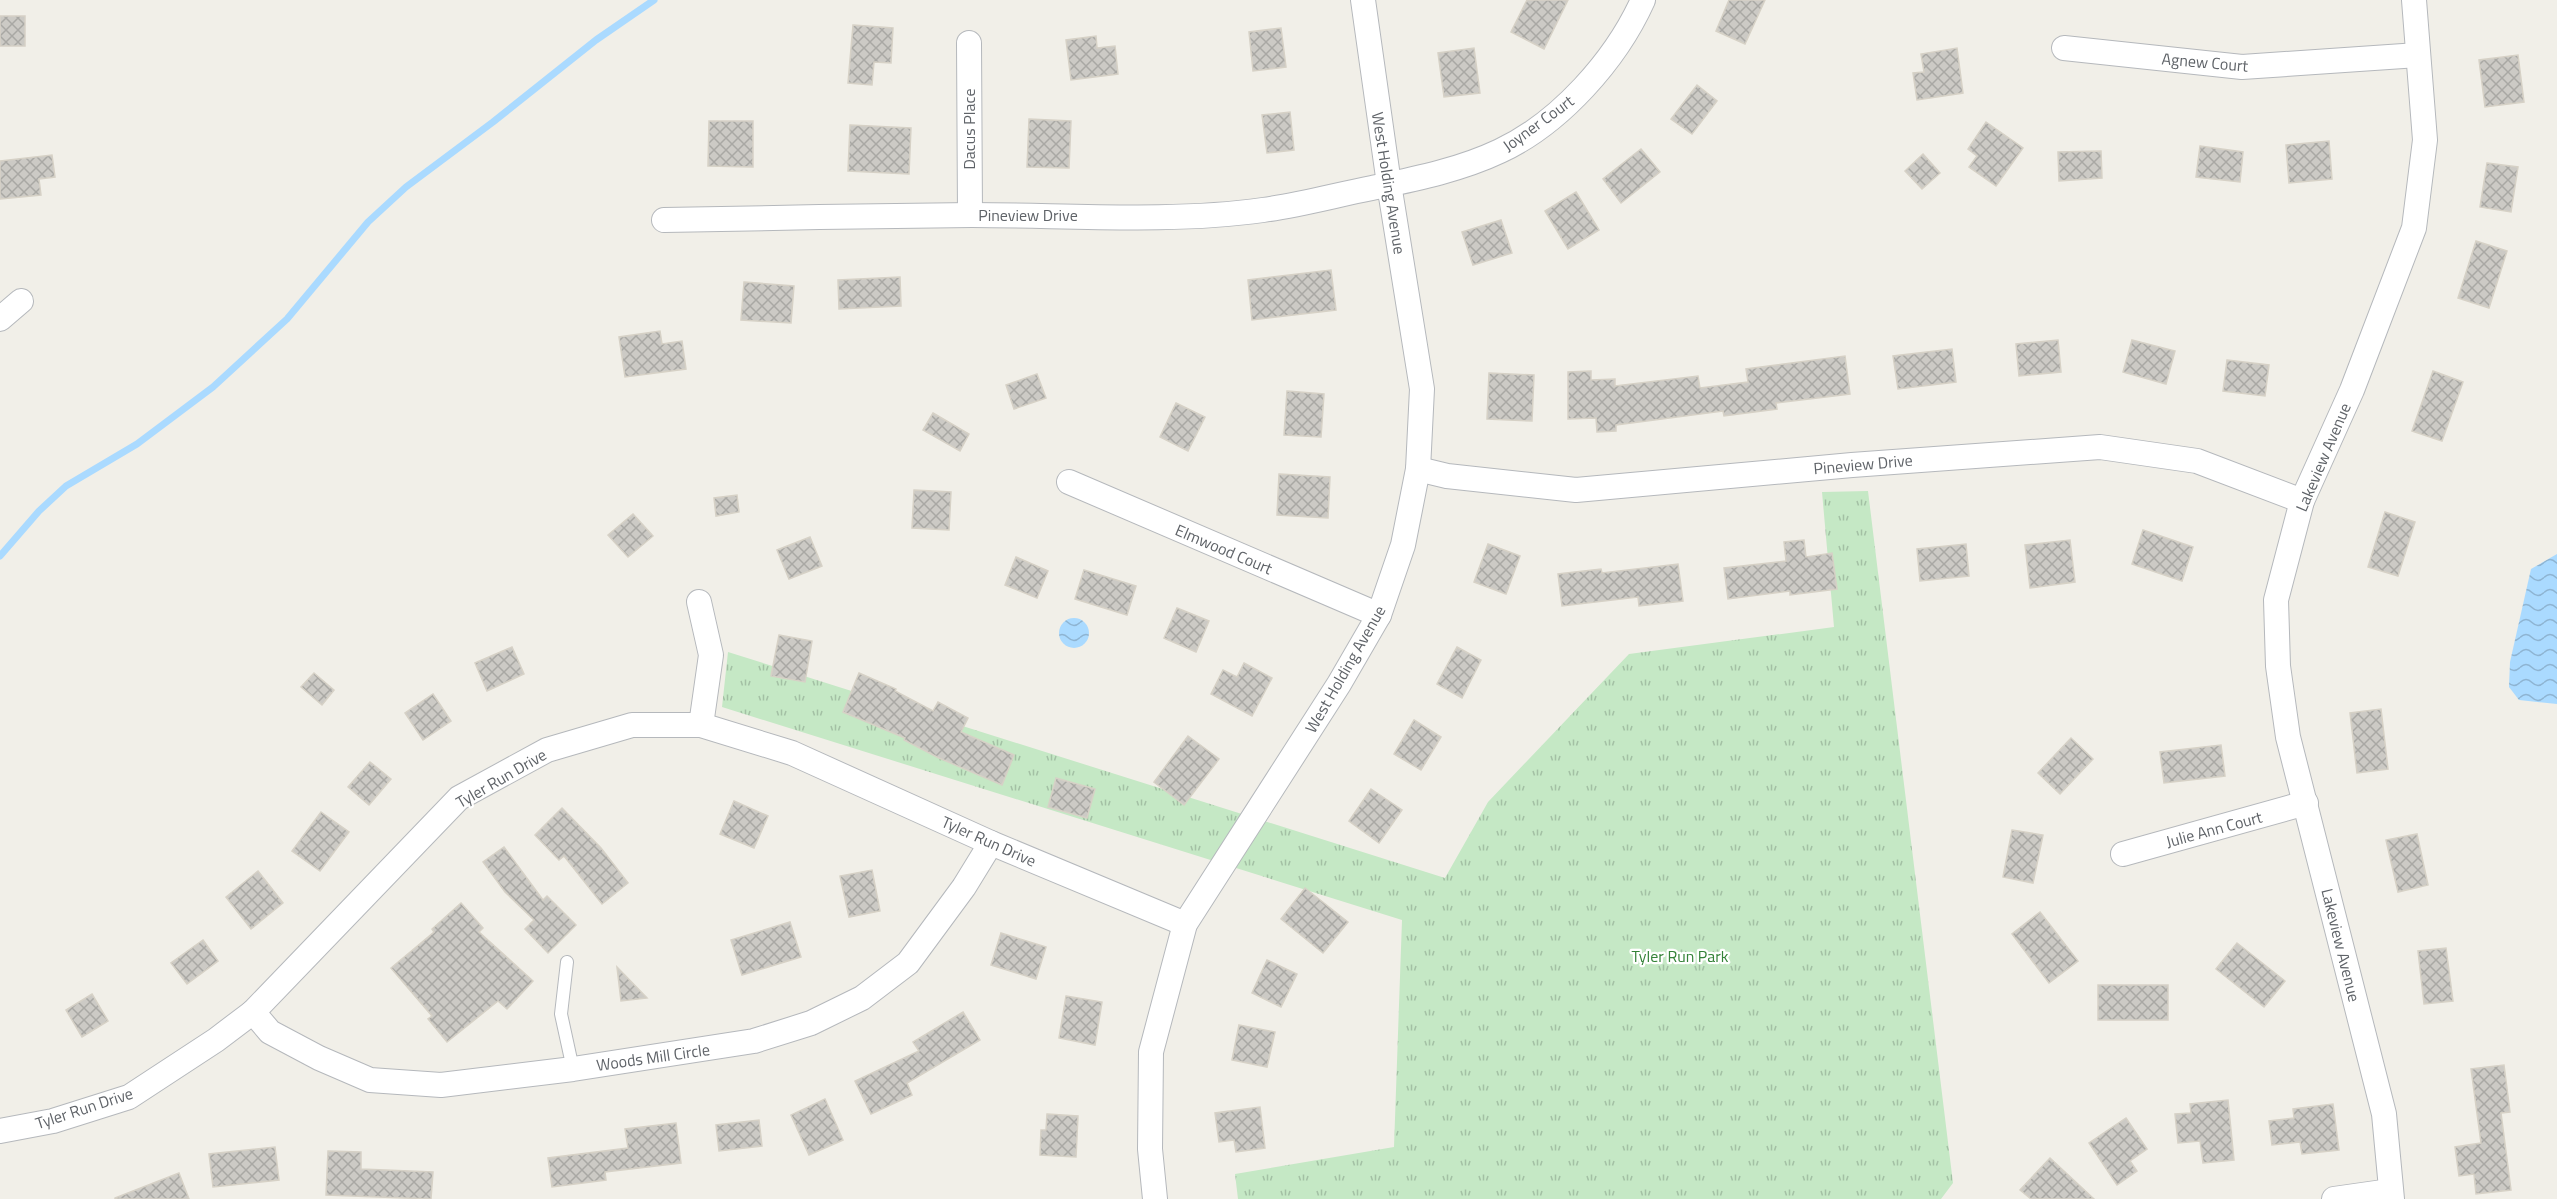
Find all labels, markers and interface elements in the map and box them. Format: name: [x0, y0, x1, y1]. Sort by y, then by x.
street label: Agnew Court: [2161, 46, 2250, 78]
street label: Dacus Place: [957, 89, 981, 169]
street label: Joyner Court: [1497, 89, 1579, 157]
street label: West Holding Avenue: [1366, 110, 1412, 256]
street label: Pineview Drive: [978, 203, 1078, 227]
street label: Lakeview Avenue: [2289, 399, 2357, 515]
street label: Pineview Drive: [1812, 448, 1914, 480]
street label: Elmwood Court: [1172, 518, 1277, 580]
street label: West Holding Avenue: [1299, 601, 1391, 737]
street label: Tyler Run Drive: [451, 742, 551, 814]
street label: Julie Ann Court: [2163, 805, 2265, 853]
street label: Tyler Run Drive: [938, 809, 1040, 873]
street label: Lakeview Avenue: [2315, 886, 2367, 1004]
park label: Tyler Run Park: [1632, 944, 1729, 968]
street label: Woods Mill Circle: [595, 1037, 711, 1077]
street label: Tyler Run Drive: [32, 1081, 136, 1135]

